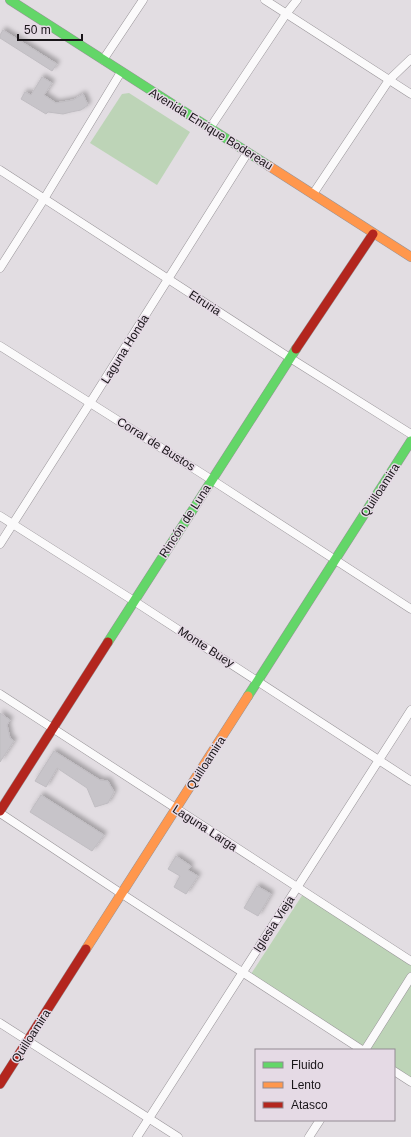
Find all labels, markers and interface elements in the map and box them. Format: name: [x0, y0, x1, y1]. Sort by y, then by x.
scale bar: [18, 16, 82, 42]
text: 50 m: [24, 23, 51, 37]
street label: Avenida Enrique Bodereau: [147, 85, 275, 173]
street label: Etruria: [186, 288, 224, 319]
street label: Laguna Honda: [98, 312, 152, 386]
street label: Corral de Bustos: [114, 414, 198, 474]
street label: Quilloamira: [358, 460, 403, 519]
street label: Rincón de Luna: [156, 482, 214, 560]
street label: Monte Buey: [175, 624, 237, 670]
street label: Quilloamira: [184, 733, 229, 792]
street label: Laguna Larga: [170, 802, 240, 854]
street label: Iglesia Vieja: [251, 893, 298, 955]
street label: Quilloamira: [9, 1006, 54, 1065]
legend: [255, 1049, 395, 1121]
text: Fluido: [291, 1058, 324, 1072]
text: Lento: [291, 1078, 321, 1092]
text: Atasco: [291, 1098, 328, 1112]

